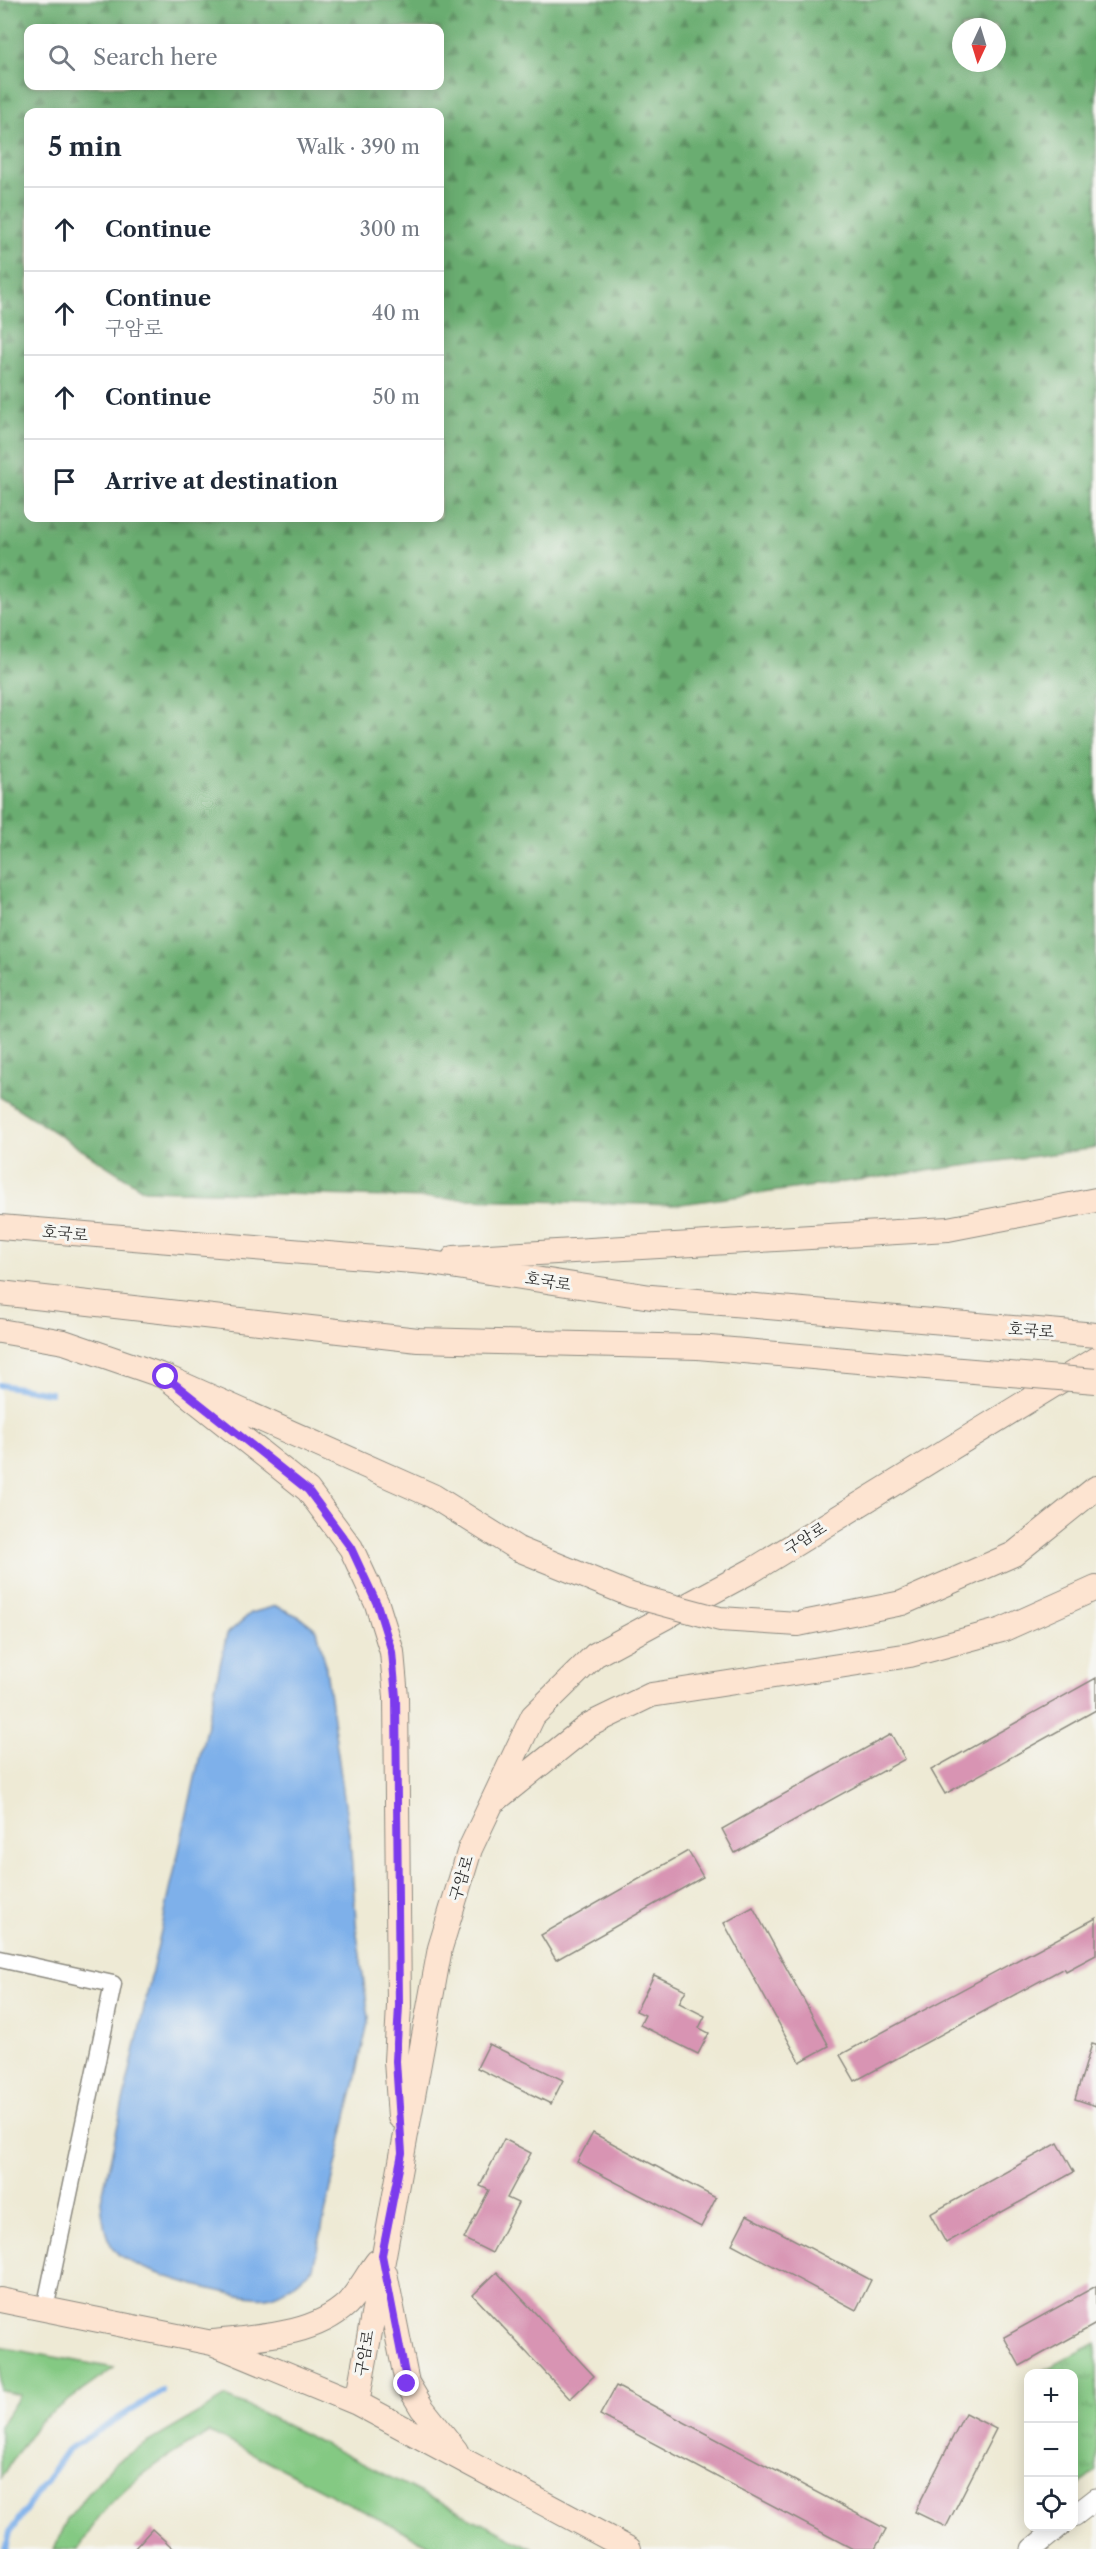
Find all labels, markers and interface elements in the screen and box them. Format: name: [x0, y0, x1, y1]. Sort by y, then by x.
north arrow: [952, 18, 1006, 72]
search box: [24, 24, 444, 90]
icon: search: [45, 41, 78, 74]
text: Search here: [93, 44, 218, 71]
text: 5 min: [48, 131, 122, 163]
text: Walk · 390 m: [297, 135, 420, 159]
icon: ahead: [48, 213, 81, 246]
text: Continue: [105, 216, 211, 243]
text: 300 m: [360, 217, 420, 241]
text: Continue: [105, 285, 211, 312]
icon: ahead: [48, 297, 81, 330]
text: 40 m: [372, 301, 420, 325]
text: 구암로: [105, 316, 163, 340]
icon: ahead: [48, 381, 81, 414]
text: Continue: [105, 384, 211, 411]
text: 50 m: [373, 385, 420, 409]
icon: arrive: [48, 465, 81, 498]
text: Arrive at destination: [105, 468, 338, 495]
street label: 호국로: [41, 1221, 90, 1245]
street label: 호국로: [524, 1267, 573, 1295]
street label: 호국로: [1007, 1318, 1055, 1342]
route start: [152, 1363, 178, 1389]
street label: 구암로: [780, 1517, 830, 1559]
street label: 구암로: [445, 1852, 477, 1903]
street label: 구암로: [350, 2328, 378, 2378]
map controls: [1024, 2369, 1078, 2531]
button: +: [1024, 2369, 1078, 2423]
route end: [393, 2370, 419, 2396]
button: −: [1024, 2423, 1078, 2477]
button: locate: [1024, 2477, 1078, 2531]

